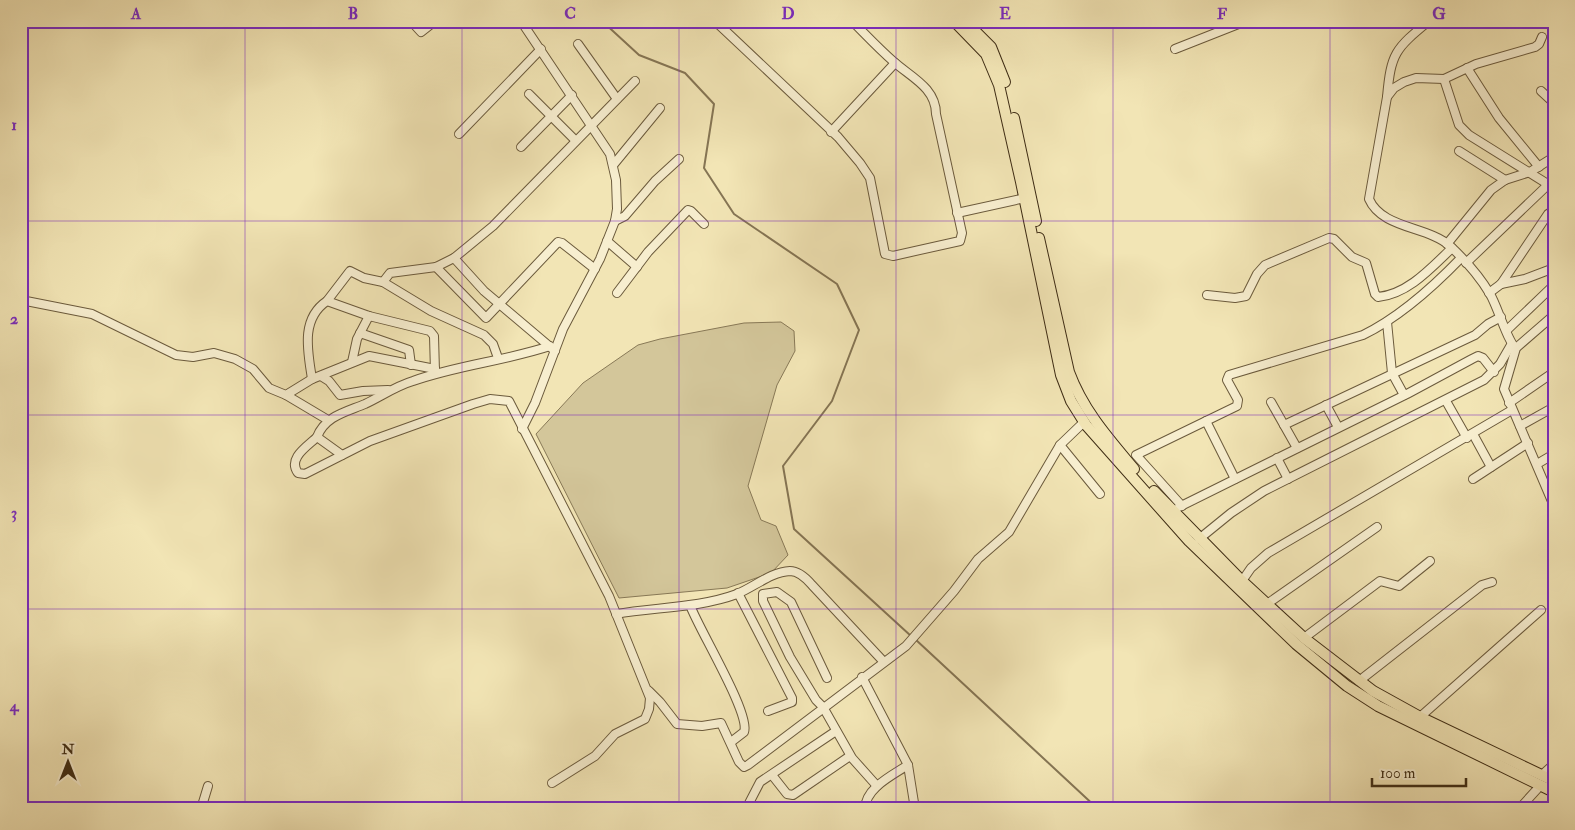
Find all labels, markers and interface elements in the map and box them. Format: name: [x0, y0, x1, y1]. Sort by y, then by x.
text: A: [130, 4, 142, 24]
text: B: [348, 4, 358, 24]
text: C: [564, 4, 576, 24]
text: D: [781, 4, 795, 24]
text: E: [999, 4, 1011, 24]
text: F: [1217, 4, 1227, 24]
text: G: [1432, 4, 1446, 24]
text: 1: [11, 115, 17, 135]
text: 2: [10, 309, 18, 329]
text: 3: [11, 503, 17, 523]
text: 4: [9, 696, 20, 716]
north arrow: [42, 738, 92, 788]
text: N: [61, 741, 75, 758]
scale bar: [1372, 755, 1466, 787]
text: 100 m: [1380, 764, 1416, 783]

